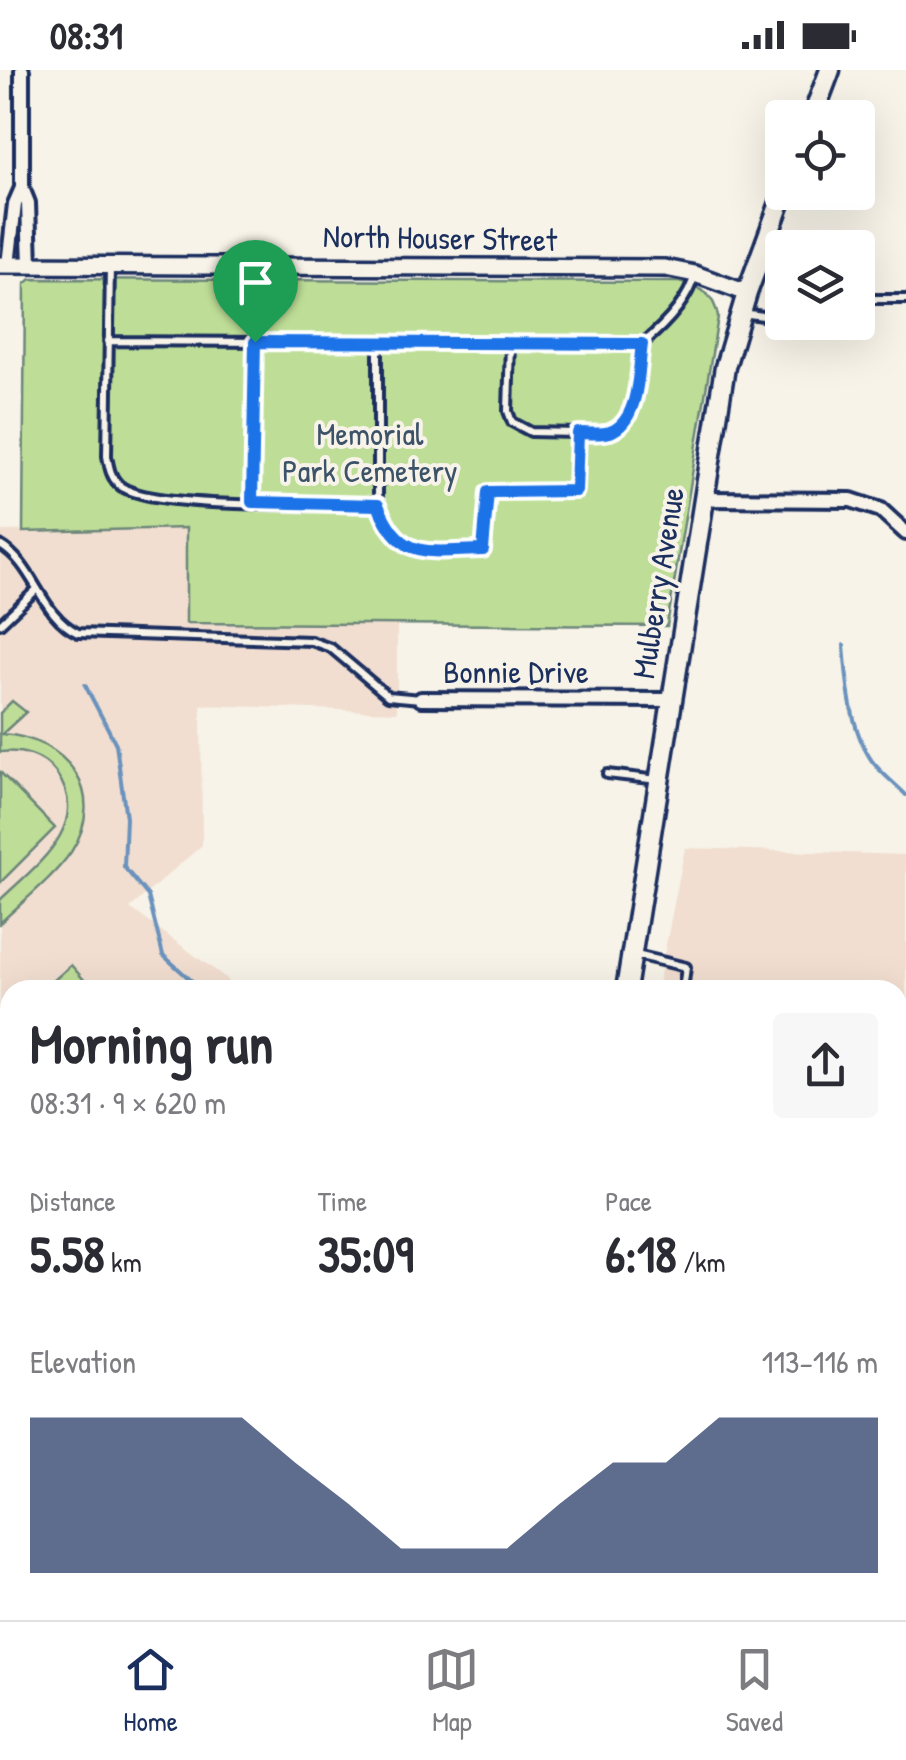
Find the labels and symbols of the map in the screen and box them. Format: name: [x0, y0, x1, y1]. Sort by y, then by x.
street label: North Houser Street: [323, 214, 558, 261]
pin: [213, 240, 298, 343]
park label: Memorial Park Cemetery: [282, 412, 458, 492]
street label: Mulberry Avenue: [621, 484, 694, 682]
street label: Bonnie Drive: [443, 650, 589, 693]

